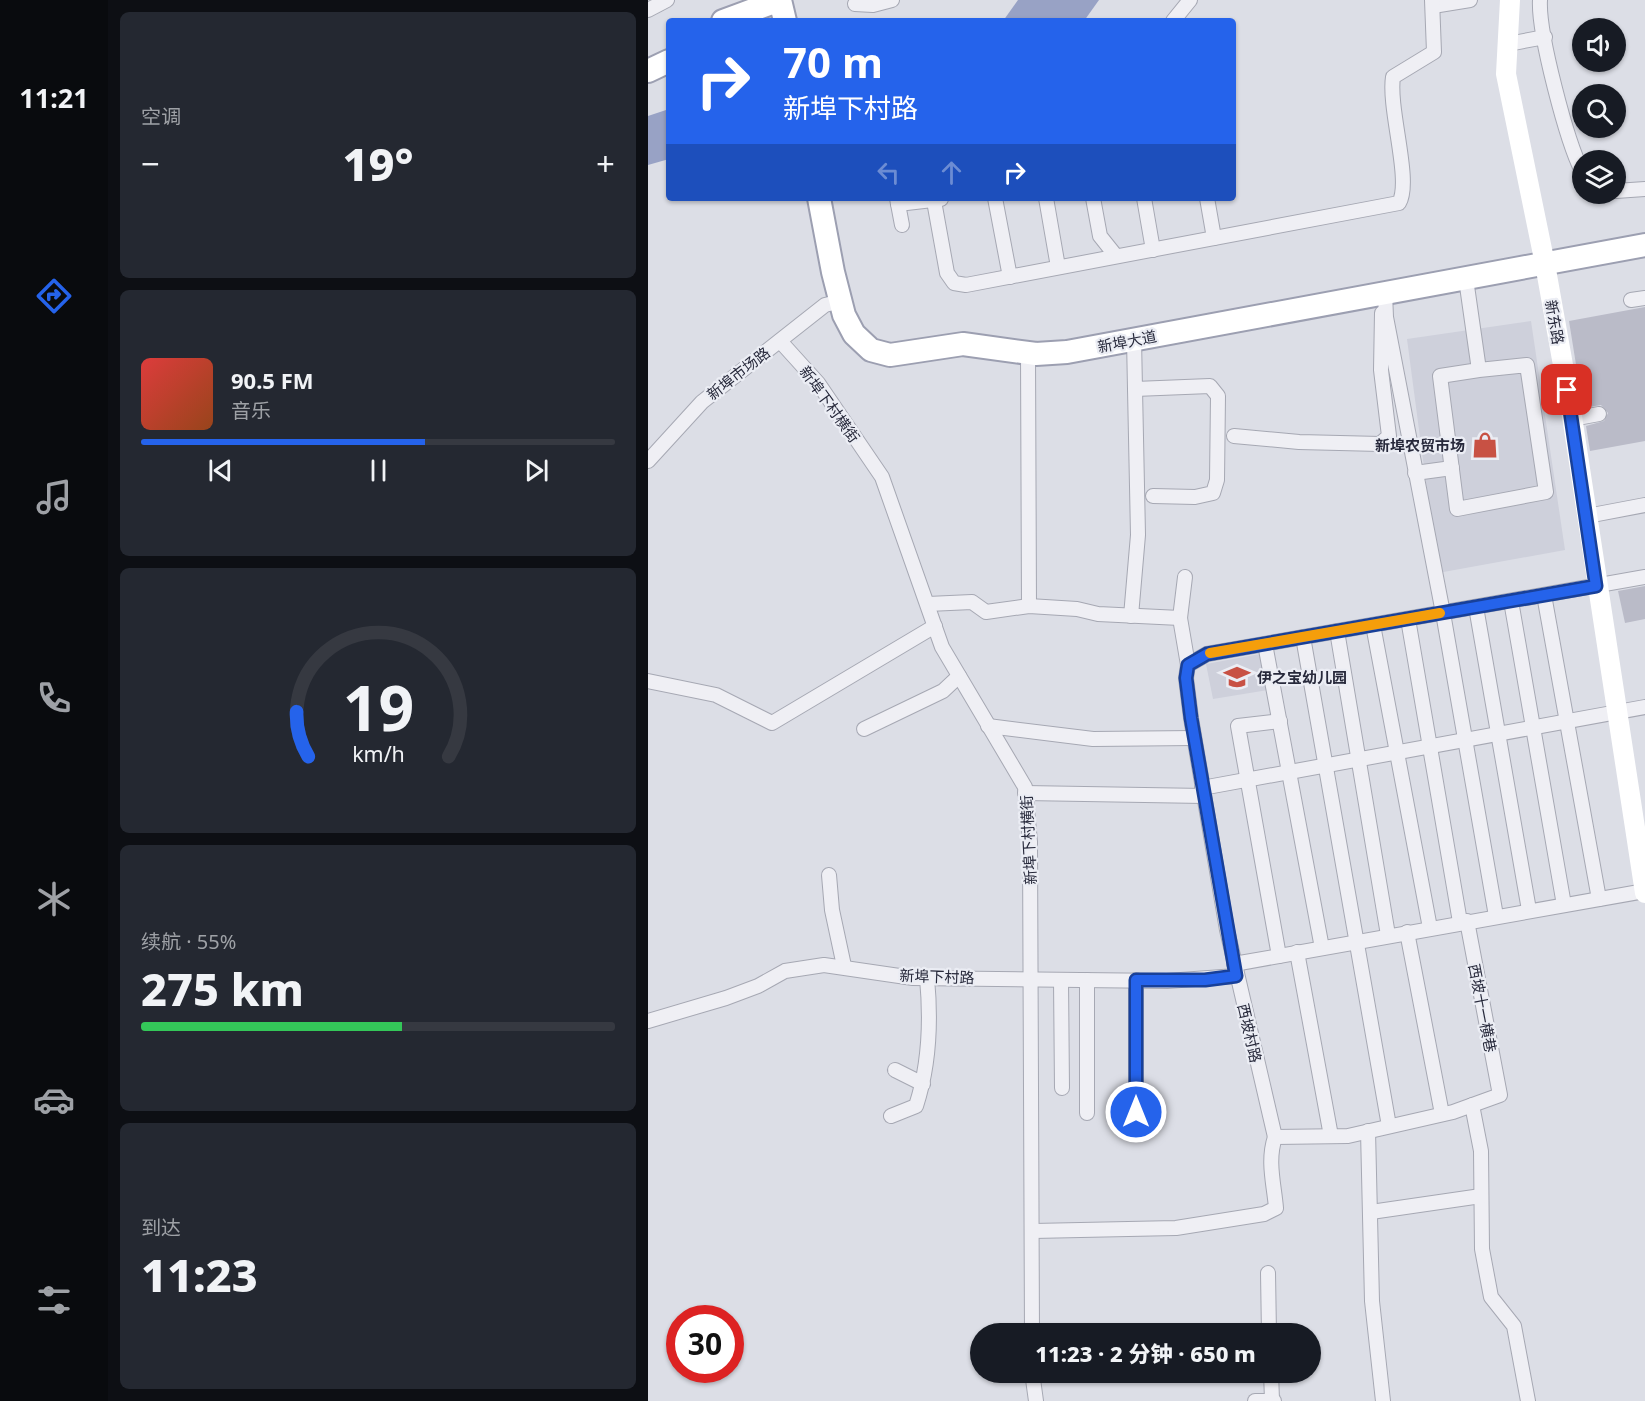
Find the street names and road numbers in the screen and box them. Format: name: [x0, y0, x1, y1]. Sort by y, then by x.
street label: 新东路: [1541, 298, 1569, 346]
street label: 新埠大道: [1096, 325, 1158, 357]
street label: 新埠市场路: [702, 342, 774, 404]
street label: 新埠下村横街: [795, 362, 865, 446]
street label: 新埠下村横街: [1016, 795, 1040, 885]
street label: 西坡十一横巷: [1465, 962, 1501, 1054]
street label: 新埠下村路: [899, 965, 975, 987]
street label: 西坡村路: [1234, 1002, 1266, 1064]

